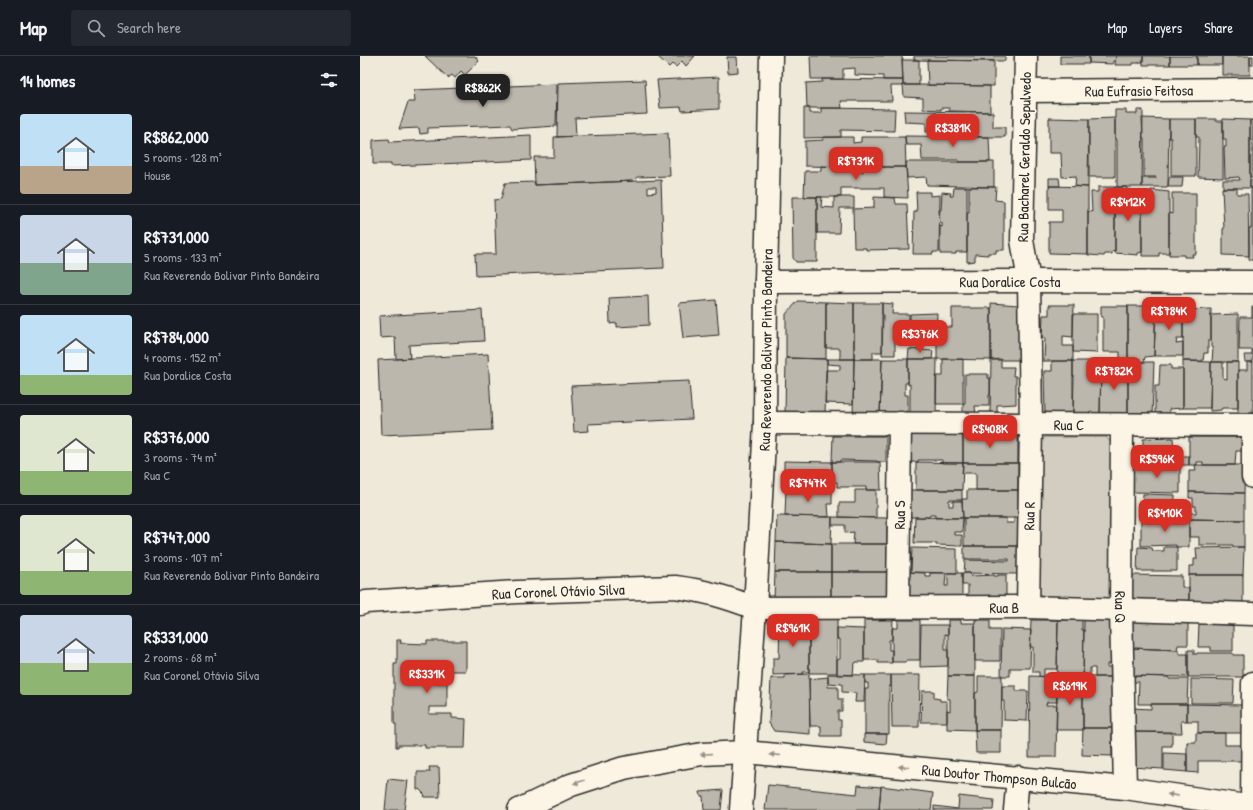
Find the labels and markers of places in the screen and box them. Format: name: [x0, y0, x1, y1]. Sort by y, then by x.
pin: R$862K: [450, 74, 516, 108]
pin: R$381K: [920, 114, 986, 148]
pin: R$731K: [823, 147, 889, 181]
pin: R$412K: [1095, 188, 1161, 222]
pin: R$784K: [1136, 297, 1202, 331]
pin: R$376K: [887, 320, 953, 354]
pin: R$782K: [1081, 357, 1147, 391]
pin: R$408K: [957, 415, 1023, 449]
pin: R$596K: [1124, 445, 1190, 479]
pin: R$747K: [775, 469, 841, 503]
pin: R$410K: [1132, 499, 1198, 533]
pin: R$961K: [760, 614, 826, 648]
pin: R$331K: [394, 660, 460, 694]
pin: R$619K: [1037, 672, 1103, 706]

